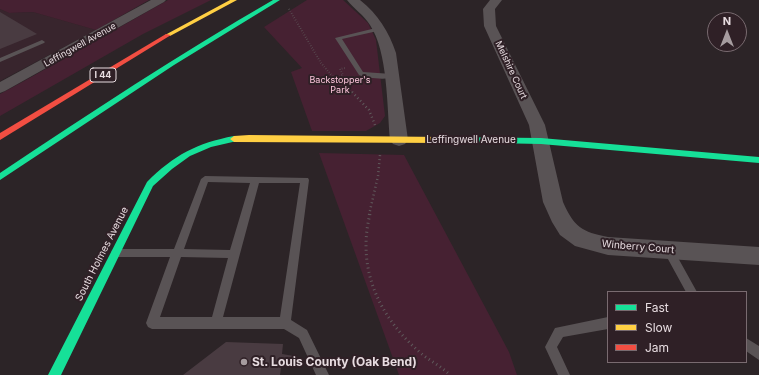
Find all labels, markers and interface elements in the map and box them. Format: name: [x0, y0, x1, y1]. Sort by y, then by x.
north arrow: [707, 12, 747, 52]
text: N: [723, 14, 731, 28]
street label: Leffingwell Avenue: [42, 21, 118, 69]
street label: Melshire Court: [493, 39, 529, 101]
road number: I 44: [90, 68, 116, 82]
park label: Backstopper's Park: [309, 75, 371, 96]
street label: Leffingwell Avenue: [426, 134, 516, 146]
street label: South Holmes Avenue: [73, 205, 131, 303]
street label: Winberry Court: [601, 238, 675, 256]
legend: [607, 291, 747, 363]
text: Fast: [645, 300, 669, 315]
text: Slow: [645, 320, 672, 335]
text: Jam: [645, 340, 669, 355]
place label: St. Louis County (Oak Bend): [252, 355, 417, 369]
marker: St. Louis County (Oak Bend): [239, 357, 249, 367]

